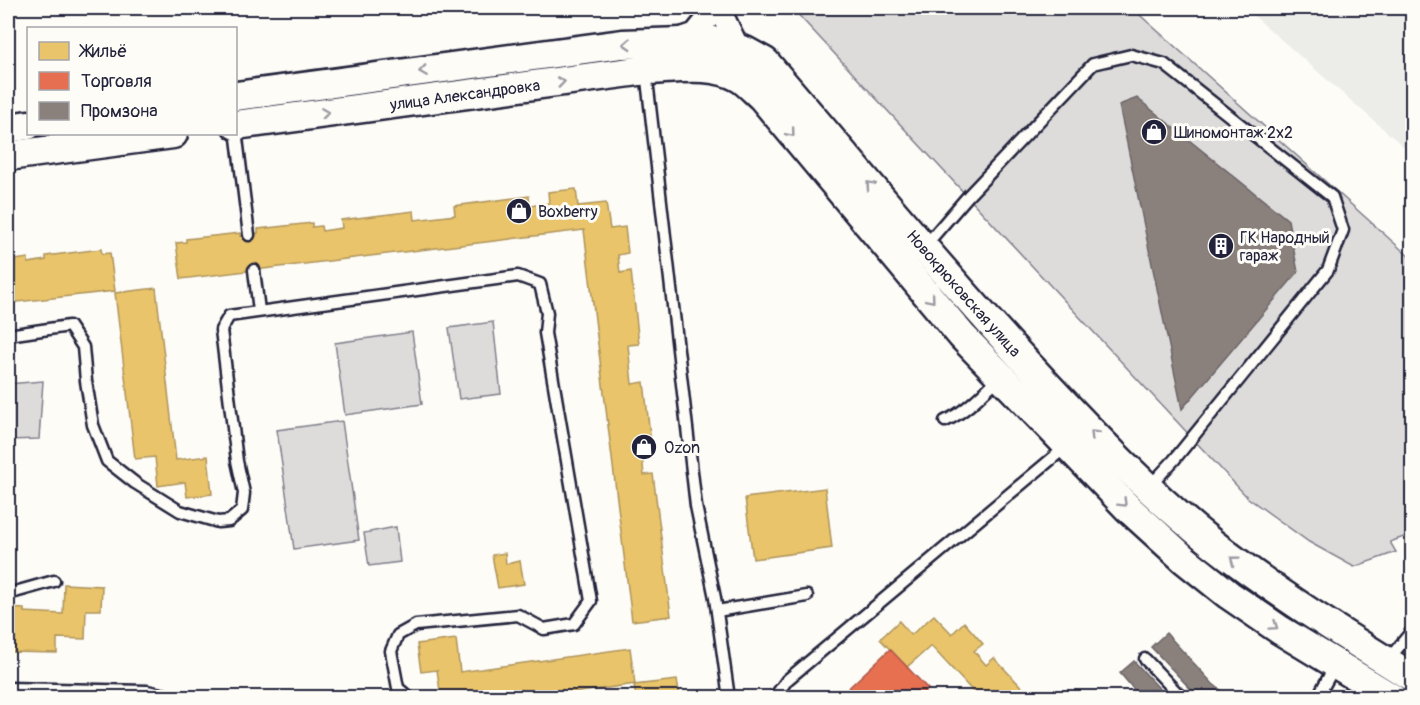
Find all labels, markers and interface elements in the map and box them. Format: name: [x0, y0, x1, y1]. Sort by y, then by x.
legend: [27, 27, 237, 135]
one-way arrow: [622, 37, 631, 50]
text: Жильё: [78, 40, 127, 63]
one-way arrow: [418, 64, 428, 76]
text: Торговля: [81, 70, 152, 93]
street label: улица Александровка: [388, 75, 541, 115]
one-way arrow: [556, 76, 566, 88]
text: Промзона: [81, 100, 158, 123]
one-way arrow: [320, 108, 330, 120]
shop icon: Шиномонтаж 2x2: [1139, 117, 1169, 147]
place label: Шиномонтаж 2x2: [1174, 123, 1293, 143]
one-way arrow: [784, 126, 795, 137]
one-way arrow: [866, 181, 877, 192]
shop icon: Boxberry: [504, 196, 534, 226]
place label: Boxberry: [538, 202, 598, 222]
street label: Новокрюковская улица: [902, 226, 1025, 361]
place label: ГК Народный гараж: [1240, 228, 1330, 266]
building icon: ГК Народный гараж: [1206, 231, 1236, 261]
one-way arrow: [924, 292, 935, 303]
one-way arrow: [1091, 430, 1102, 441]
shop icon: Ozon: [629, 432, 659, 462]
place label: Ozon: [664, 438, 700, 458]
one-way arrow: [1116, 495, 1127, 506]
one-way arrow: [1230, 556, 1241, 567]
one-way arrow: [1267, 619, 1278, 630]

